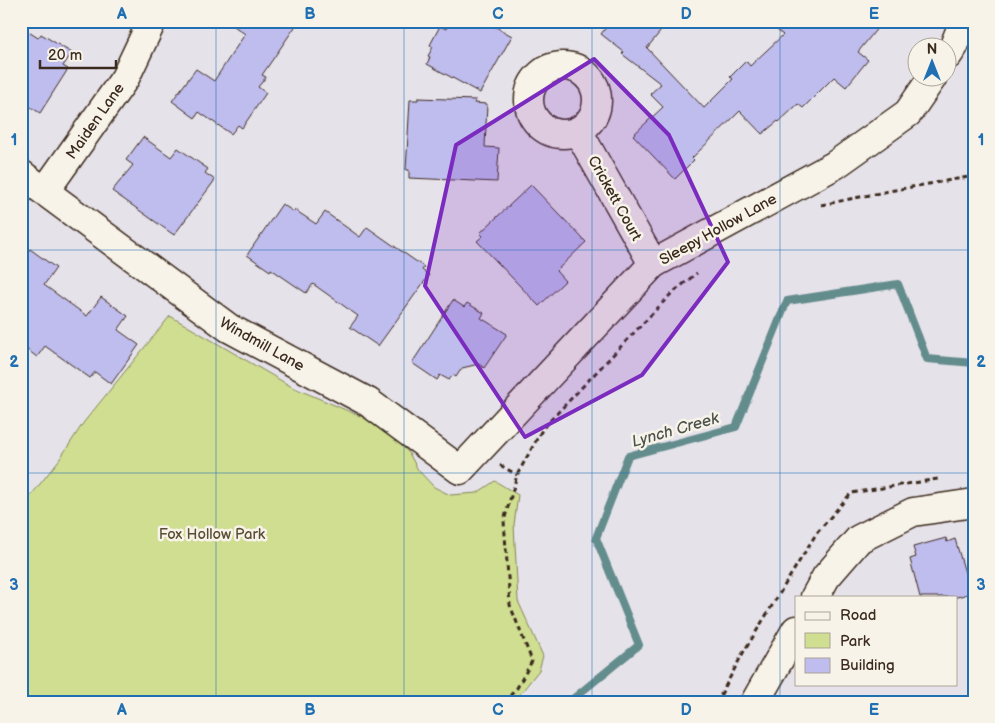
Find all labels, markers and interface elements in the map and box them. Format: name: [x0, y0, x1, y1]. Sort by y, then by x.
text: A: [116, 5, 127, 24]
text: B: [304, 5, 316, 24]
text: C: [492, 5, 504, 24]
text: D: [680, 5, 692, 24]
text: E: [869, 5, 879, 24]
scale bar: [40, 38, 116, 70]
north arrow: [908, 38, 958, 88]
text: N: [927, 41, 937, 58]
text: 20 m: [48, 46, 82, 65]
street label: Maiden Lane: [62, 79, 129, 163]
text: 1: [11, 131, 17, 150]
text: 1: [978, 131, 984, 150]
street label: Crickett Court: [583, 152, 646, 244]
street label: Sleepy Hollow Lane: [656, 189, 780, 270]
street label: Windmill Lane: [216, 313, 308, 376]
text: 2: [9, 353, 19, 372]
text: 2: [976, 353, 986, 372]
water label: Lynch Creek: [630, 409, 722, 452]
park label: Fox Hollow Park: [159, 525, 266, 544]
text: 3: [9, 576, 19, 595]
text: 3: [976, 576, 986, 595]
legend: [795, 596, 958, 686]
text: Road: [840, 606, 876, 625]
text: Park: [840, 632, 871, 651]
text: Building: [840, 656, 895, 675]
text: A: [116, 701, 127, 720]
text: B: [304, 701, 316, 720]
text: C: [492, 701, 504, 720]
text: D: [680, 701, 692, 720]
text: E: [869, 701, 879, 720]

